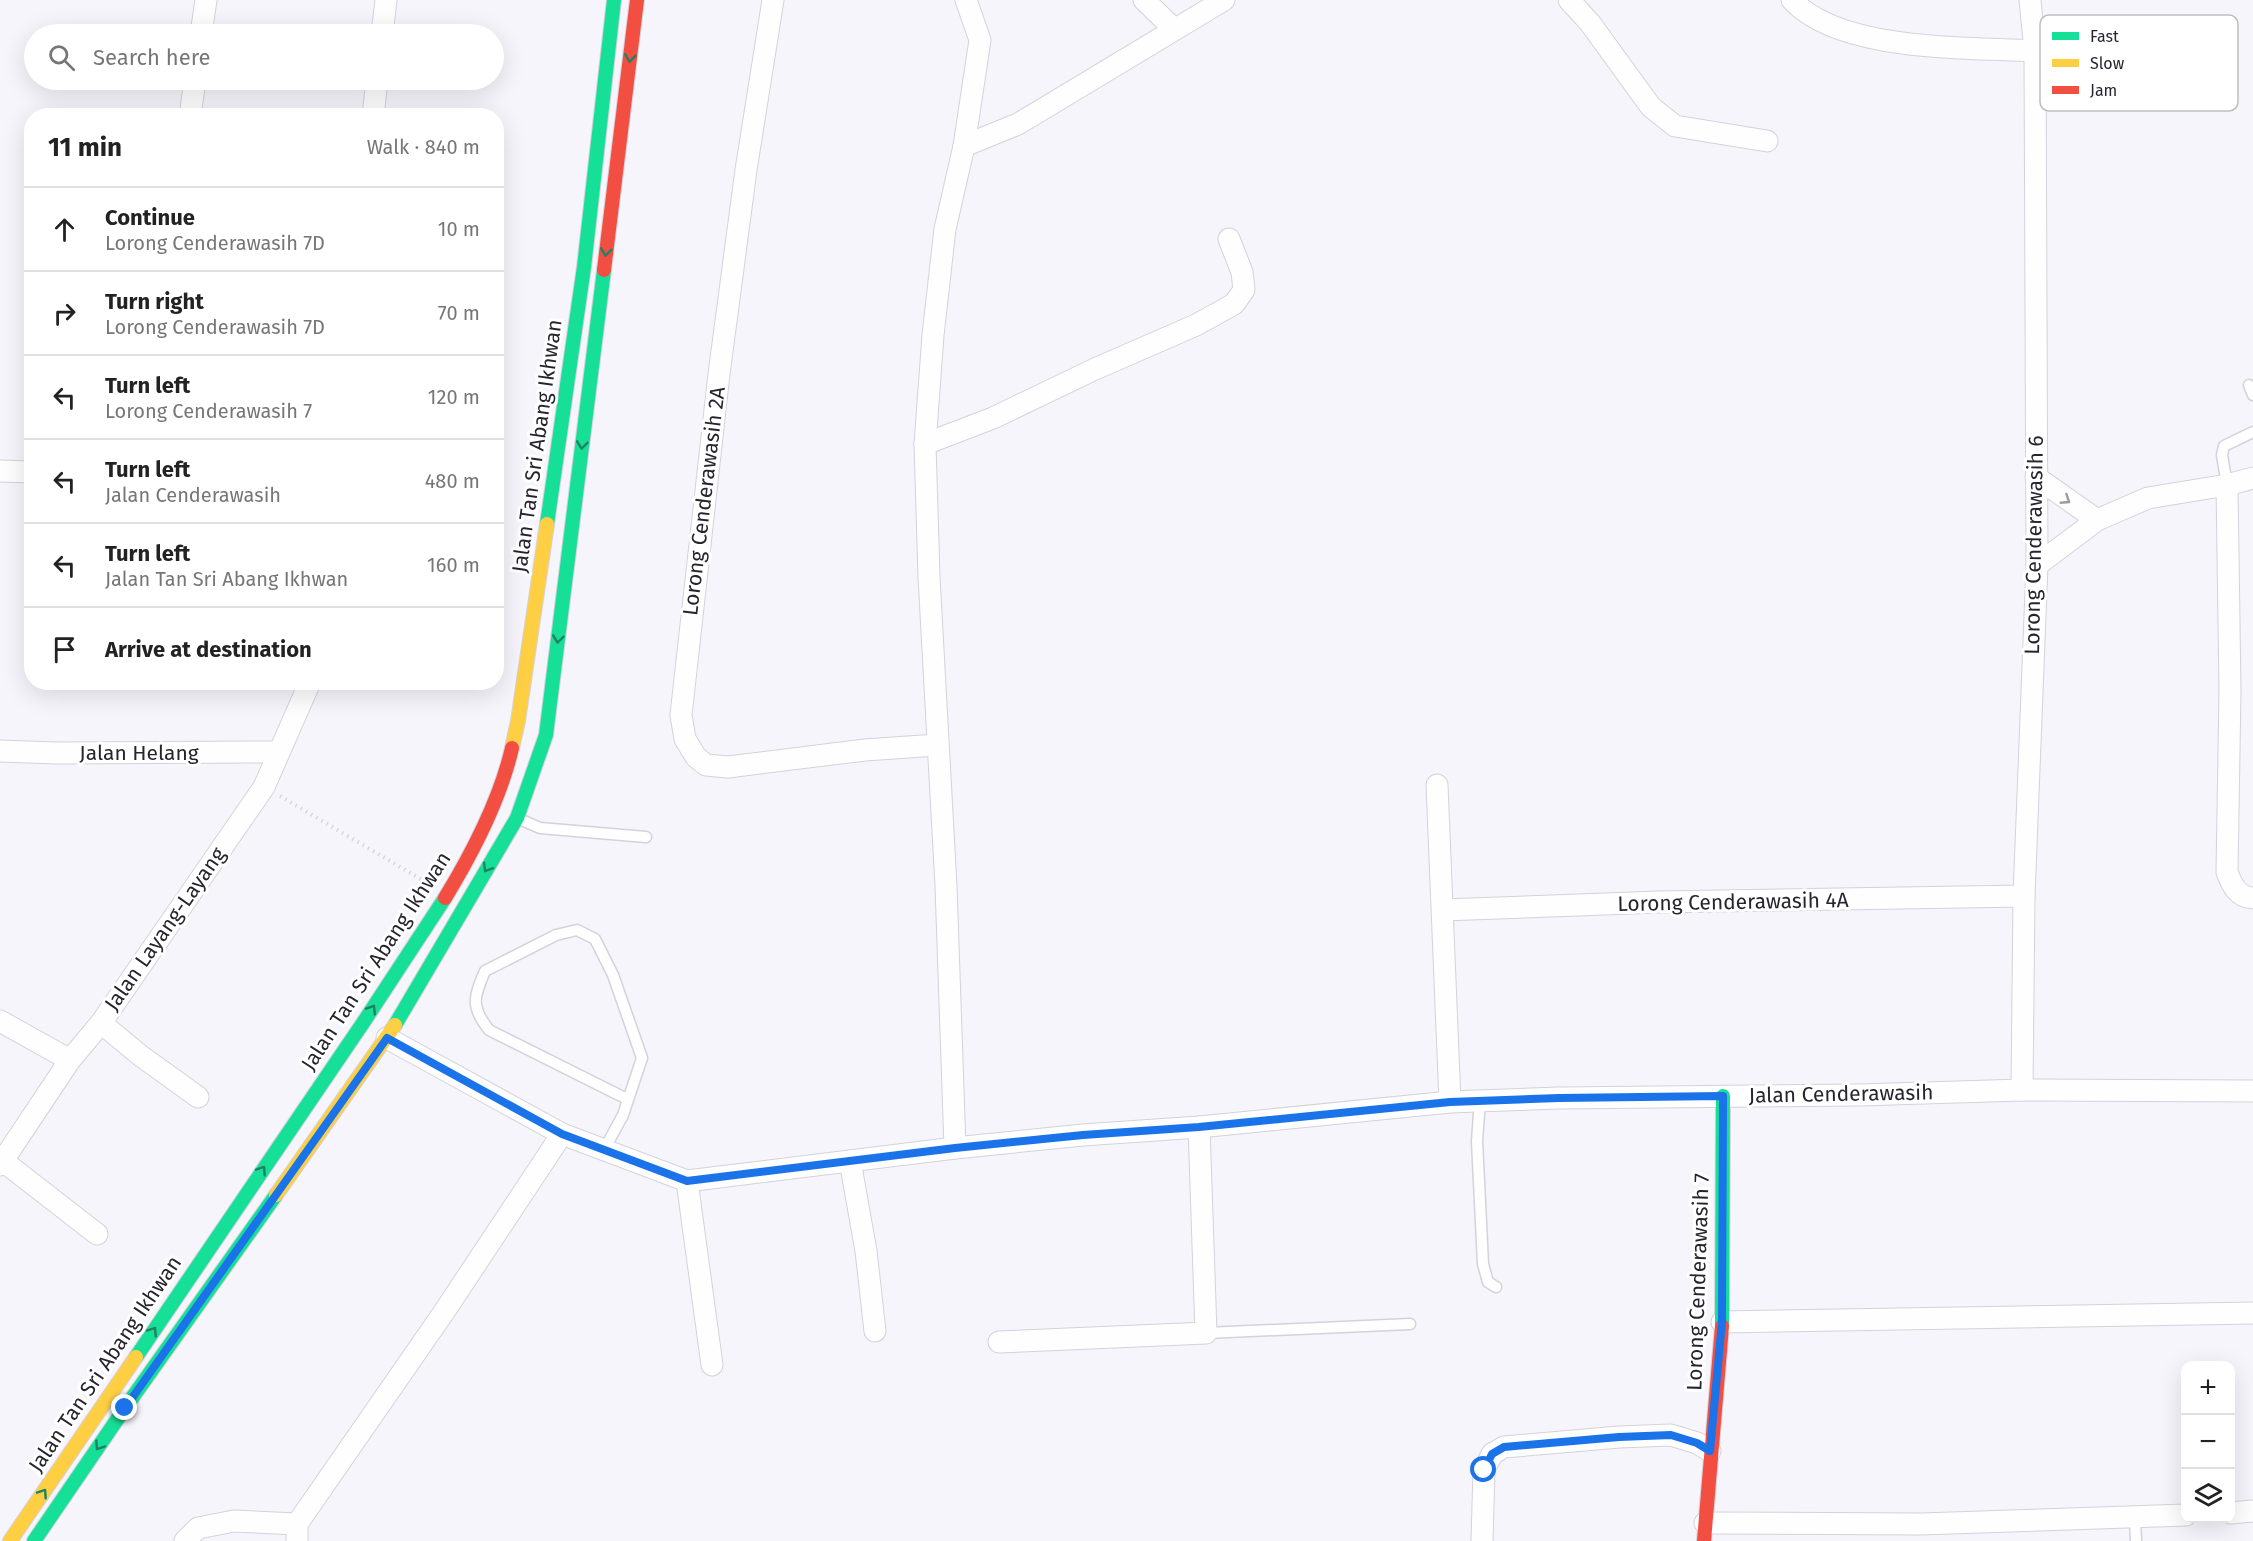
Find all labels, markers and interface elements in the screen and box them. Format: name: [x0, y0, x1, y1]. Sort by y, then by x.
legend: [2040, 15, 2238, 111]
search box: [24, 24, 504, 90]
text: Fast: [2090, 27, 2119, 46]
icon: search: [45, 41, 78, 74]
text: Search here: [93, 44, 211, 71]
one-way arrow: [624, 53, 636, 63]
text: Slow: [2090, 54, 2125, 73]
text: Jam: [2090, 81, 2117, 100]
text: 11 min: [48, 132, 122, 163]
text: Walk · 840 m: [367, 135, 480, 159]
text: Continue: [105, 204, 195, 231]
icon: ahead: [48, 213, 81, 246]
text: 10 m: [438, 217, 480, 241]
text: Lorong Cenderawasih 7D: [105, 231, 325, 255]
one-way arrow: [600, 247, 612, 256]
text: Turn right: [105, 288, 204, 315]
icon: right: [48, 297, 81, 330]
text: 70 m: [438, 301, 480, 325]
text: Lorong Cenderawasih 7D: [105, 315, 325, 339]
street label: Jalan Tan Sri Abang Ikhwan: [506, 318, 568, 574]
text: Turn left: [105, 372, 190, 399]
icon: left: [48, 381, 81, 414]
text: 120 m: [428, 385, 480, 409]
street label: Lorong Cenderawasih 2A: [677, 385, 731, 617]
text: Lorong Cenderawasih 7: [105, 399, 312, 423]
street label: Lorong Cenderawasih 6: [2019, 435, 2049, 655]
one-way arrow: [576, 441, 588, 450]
text: Turn left: [105, 456, 190, 483]
icon: left: [48, 465, 81, 498]
text: 480 m: [425, 469, 480, 493]
text: Jalan Cenderawasih: [105, 483, 281, 507]
one-way arrow: [2060, 492, 2071, 503]
text: Turn left: [105, 540, 190, 567]
icon: left: [48, 549, 81, 582]
text: 160 m: [427, 553, 480, 577]
text: Jalan Tan Sri Abang Ikhwan: [105, 567, 348, 591]
icon: arrive: [48, 633, 81, 666]
one-way arrow: [552, 634, 564, 643]
text: Arrive at destination: [105, 636, 312, 663]
street label: Jalan Helang: [79, 740, 199, 766]
street label: Jalan Layang-Layang: [99, 842, 231, 1016]
street label: Jalan Tan Sri Abang Ikhwan: [296, 847, 456, 1075]
one-way arrow: [483, 862, 495, 872]
street label: Lorong Cenderawasih 4A: [1617, 887, 1849, 917]
one-way arrow: [365, 1005, 376, 1016]
street label: Jalan Cenderawasih: [1748, 1079, 1934, 1109]
one-way arrow: [255, 1166, 266, 1177]
street label: Lorong Cenderawasih 7: [1681, 1173, 1715, 1391]
street label: Jalan Tan Sri Abang Ikhwan: [23, 1251, 187, 1477]
one-way arrow: [146, 1327, 157, 1338]
map controls: [2181, 1361, 2235, 1523]
button: +: [2181, 1361, 2235, 1415]
route end: [111, 1394, 137, 1420]
button: −: [2181, 1415, 2235, 1469]
one-way arrow: [95, 1439, 106, 1450]
route start: [1470, 1456, 1496, 1482]
button: layers: [2181, 1469, 2235, 1523]
one-way arrow: [36, 1488, 47, 1499]

